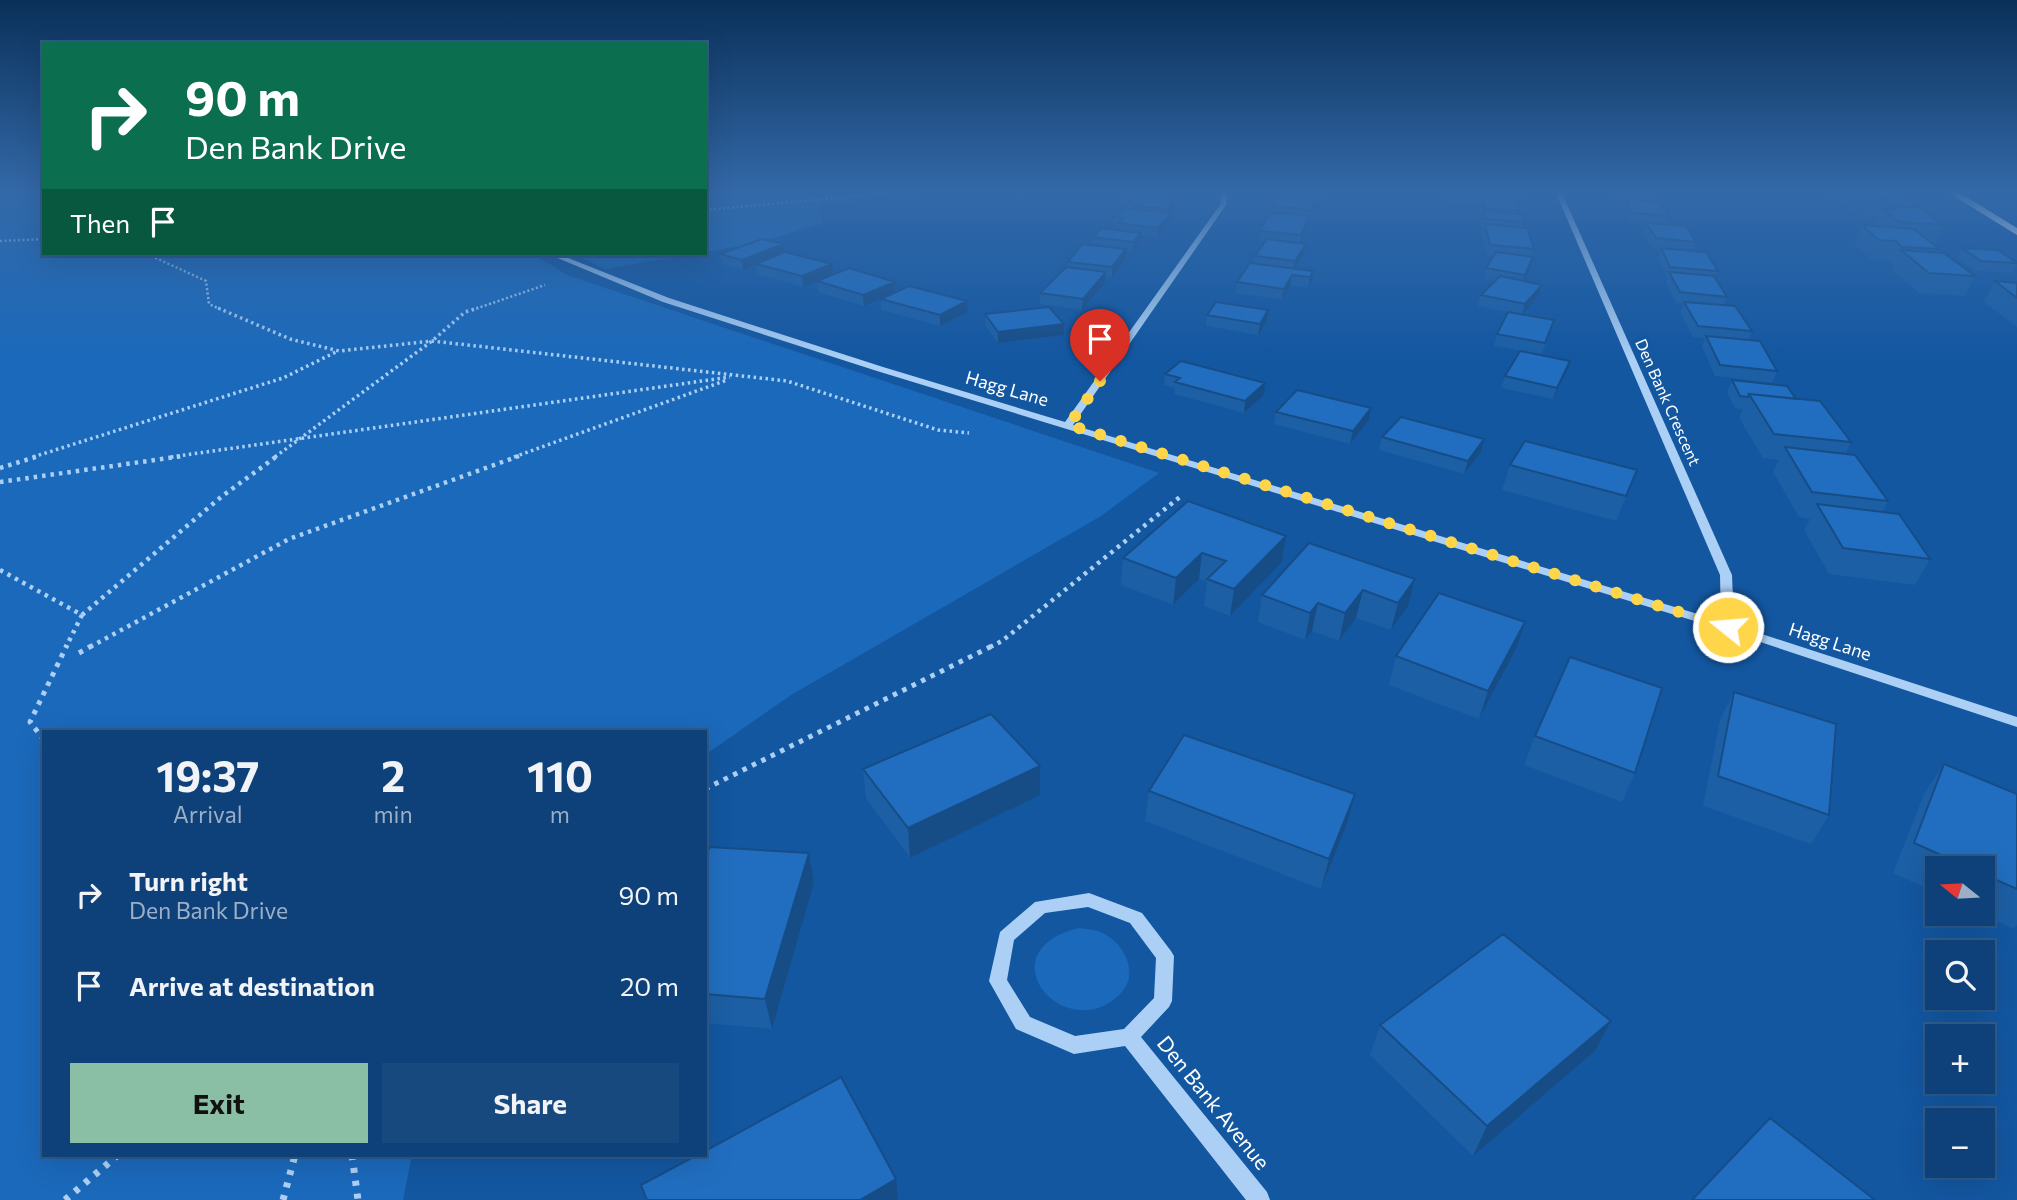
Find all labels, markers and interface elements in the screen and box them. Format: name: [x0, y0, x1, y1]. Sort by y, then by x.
text: 90 m: [185, 66, 300, 126]
icon: right: [70, 70, 161, 161]
text: Den Bank Drive: [185, 126, 406, 166]
icon: arrive: [144, 203, 182, 241]
text: Then: [70, 207, 130, 238]
pin: [1070, 309, 1130, 381]
icon: arrive: [1081, 320, 1119, 358]
street label: Den Bank Crescent: [1632, 335, 1705, 469]
street label: Hagg Lane: [963, 366, 1051, 410]
position arrow: [1691, 590, 1765, 664]
street label: Hagg Lane: [1786, 617, 1874, 665]
text: 19:37: [156, 749, 259, 801]
text: 2: [381, 749, 405, 801]
text: 110: [527, 749, 593, 801]
text: Arrival: [173, 800, 243, 828]
text: min: [374, 800, 413, 828]
text: m: [550, 800, 570, 828]
north arrow: [1925, 856, 1995, 926]
map controls: [1925, 856, 1995, 1178]
text: Turn right: [129, 865, 248, 896]
icon: right: [70, 876, 108, 914]
text: 90 m: [619, 879, 679, 910]
text: Den Bank Drive: [129, 896, 288, 924]
button: search: [1925, 940, 1995, 1010]
icon: arrive: [70, 967, 108, 1005]
text: Arrive at destination: [129, 970, 375, 1001]
text: 20 m: [620, 970, 679, 1001]
button: +: [1925, 1024, 1995, 1094]
street label: Den Bank Avenue: [1153, 1030, 1276, 1174]
button: Exit: [70, 1063, 368, 1143]
button: Share: [382, 1063, 679, 1143]
button: −: [1925, 1108, 1995, 1178]

